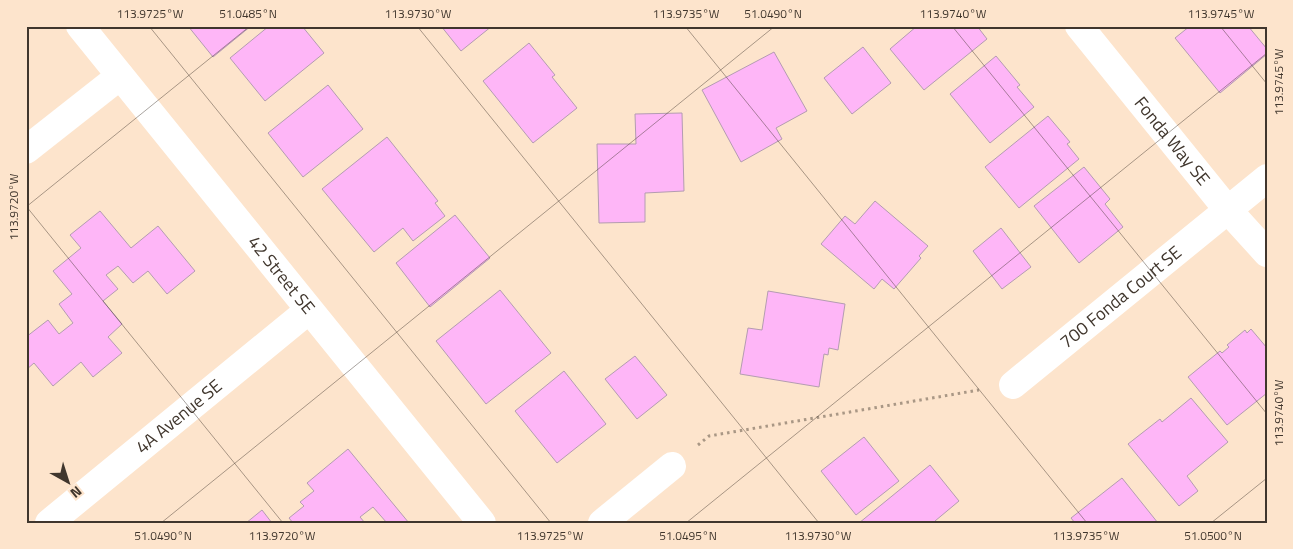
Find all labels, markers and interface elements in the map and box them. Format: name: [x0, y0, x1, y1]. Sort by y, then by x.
text: 113.9725°W: [117, 4, 184, 23]
text: 51.0485°N: [219, 4, 277, 23]
text: 113.9730°W: [385, 4, 452, 23]
text: 113.9735°W: [653, 4, 720, 23]
text: 51.0490°N: [744, 4, 802, 23]
text: 113.9740°W: [920, 4, 987, 23]
text: 113.9745°W: [1188, 4, 1255, 23]
text: 113.9745°W: [1269, 48, 1288, 116]
street label: Fonda Way SE: [1128, 90, 1217, 191]
text: 113.9720°W: [4, 173, 23, 241]
street label: 42 Street SE: [241, 229, 322, 320]
street label: 700 Fonda Court SE: [1054, 239, 1187, 355]
street label: 4A Avenue SE: [130, 372, 228, 460]
text: 113.9740°W: [1269, 379, 1288, 447]
north arrow: [42, 456, 92, 506]
text: N: [66, 481, 87, 504]
text: 51.0490°N: [134, 526, 192, 545]
text: 113.9720°W: [249, 526, 316, 545]
text: 113.9725°W: [517, 526, 584, 545]
text: 51.0495°N: [659, 526, 717, 545]
text: 113.9730°W: [785, 526, 852, 545]
text: 113.9735°W: [1053, 526, 1120, 545]
text: 51.0500°N: [1184, 526, 1242, 545]

